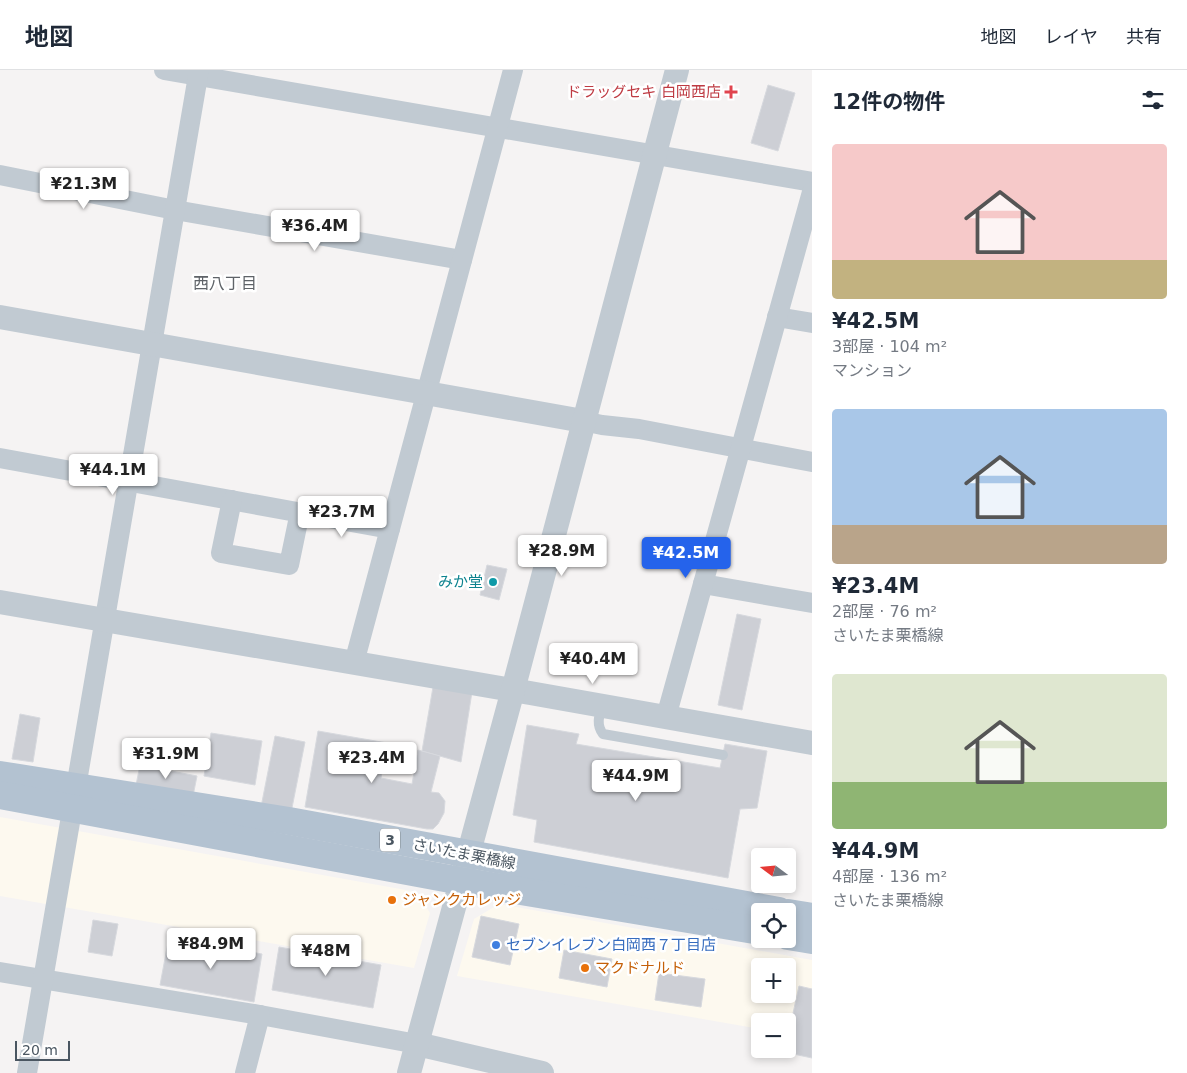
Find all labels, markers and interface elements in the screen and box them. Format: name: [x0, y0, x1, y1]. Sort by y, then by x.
text: 地図: [25, 23, 73, 51]
text: 地図: [981, 26, 1017, 47]
text: レイヤ: [1045, 26, 1098, 47]
text: 共有: [1126, 26, 1162, 47]
place label: ドラッグセキ 白岡西店: [566, 83, 721, 101]
marker: ドラッグセキ 白岡西店: [725, 86, 737, 98]
icon: filters: [1139, 86, 1167, 114]
text: 12件の物件: [832, 90, 945, 114]
pin: ¥21.3M: [43, 168, 125, 210]
text: ¥21.3M: [51, 174, 117, 193]
icon: home: [955, 177, 1045, 267]
pin: ¥36.4M: [274, 210, 356, 252]
text: ¥36.4M: [282, 216, 348, 235]
district label: 西八丁目: [193, 274, 257, 293]
text: ¥42.5M: [832, 309, 919, 333]
text: 3部屋 · 104 m²: [832, 337, 947, 356]
text: マンション: [832, 361, 912, 380]
icon: home: [955, 442, 1045, 532]
pin: ¥44.1M: [72, 454, 154, 496]
text: ¥44.1M: [80, 460, 146, 479]
pin: ¥23.7M: [301, 496, 383, 538]
text: ¥23.7M: [309, 502, 375, 521]
pin: ¥28.9M: [521, 534, 603, 577]
pin: ¥42.5M: [645, 536, 727, 579]
text: ¥28.9M: [529, 541, 595, 560]
text: ¥42.5M: [653, 543, 719, 562]
place label: みか堂: [438, 573, 483, 591]
text: ¥23.4M: [832, 574, 919, 598]
marker: みか堂: [487, 576, 499, 588]
text: 2部屋 · 76 m²: [832, 602, 937, 621]
text: さいたま栗橋線: [832, 626, 944, 645]
pin: ¥40.4M: [552, 642, 634, 685]
text: ¥40.4M: [560, 649, 626, 668]
icon: home: [955, 707, 1045, 797]
pin: ¥31.9M: [125, 738, 207, 780]
pin: ¥23.4M: [331, 742, 413, 784]
text: ¥31.9M: [133, 744, 199, 763]
text: ¥23.4M: [339, 748, 405, 767]
pin: ¥44.9M: [595, 760, 677, 802]
text: ¥44.9M: [603, 766, 669, 785]
road number: 3: [380, 828, 400, 852]
street label: さいたま栗橋線: [411, 835, 517, 873]
text: ¥44.9M: [832, 839, 919, 863]
north arrow: [751, 848, 796, 892]
map controls: [751, 848, 796, 1058]
text: 4部屋 · 136 m²: [832, 867, 947, 886]
place label: ジャンクカレッジ: [402, 891, 521, 909]
text: さいたま栗橋線: [832, 891, 944, 910]
marker: ジャンクカレッジ: [386, 894, 398, 906]
button: locate: [751, 903, 796, 948]
pin: ¥84.9M: [170, 928, 252, 970]
text: ¥84.9M: [178, 934, 244, 953]
pin: ¥48M: [296, 934, 356, 977]
place label: セブンイレブン白岡西７丁目店: [506, 936, 716, 954]
marker: セブンイレブン白岡西７丁目店: [490, 939, 502, 951]
text: ¥48M: [301, 941, 351, 960]
button: +: [751, 958, 796, 1003]
place label: マクドナルド: [595, 959, 685, 977]
marker: マクドナルド: [579, 962, 591, 974]
button: −: [751, 1013, 796, 1058]
scale bar: [15, 1038, 70, 1061]
text: 20 m: [22, 1042, 58, 1058]

